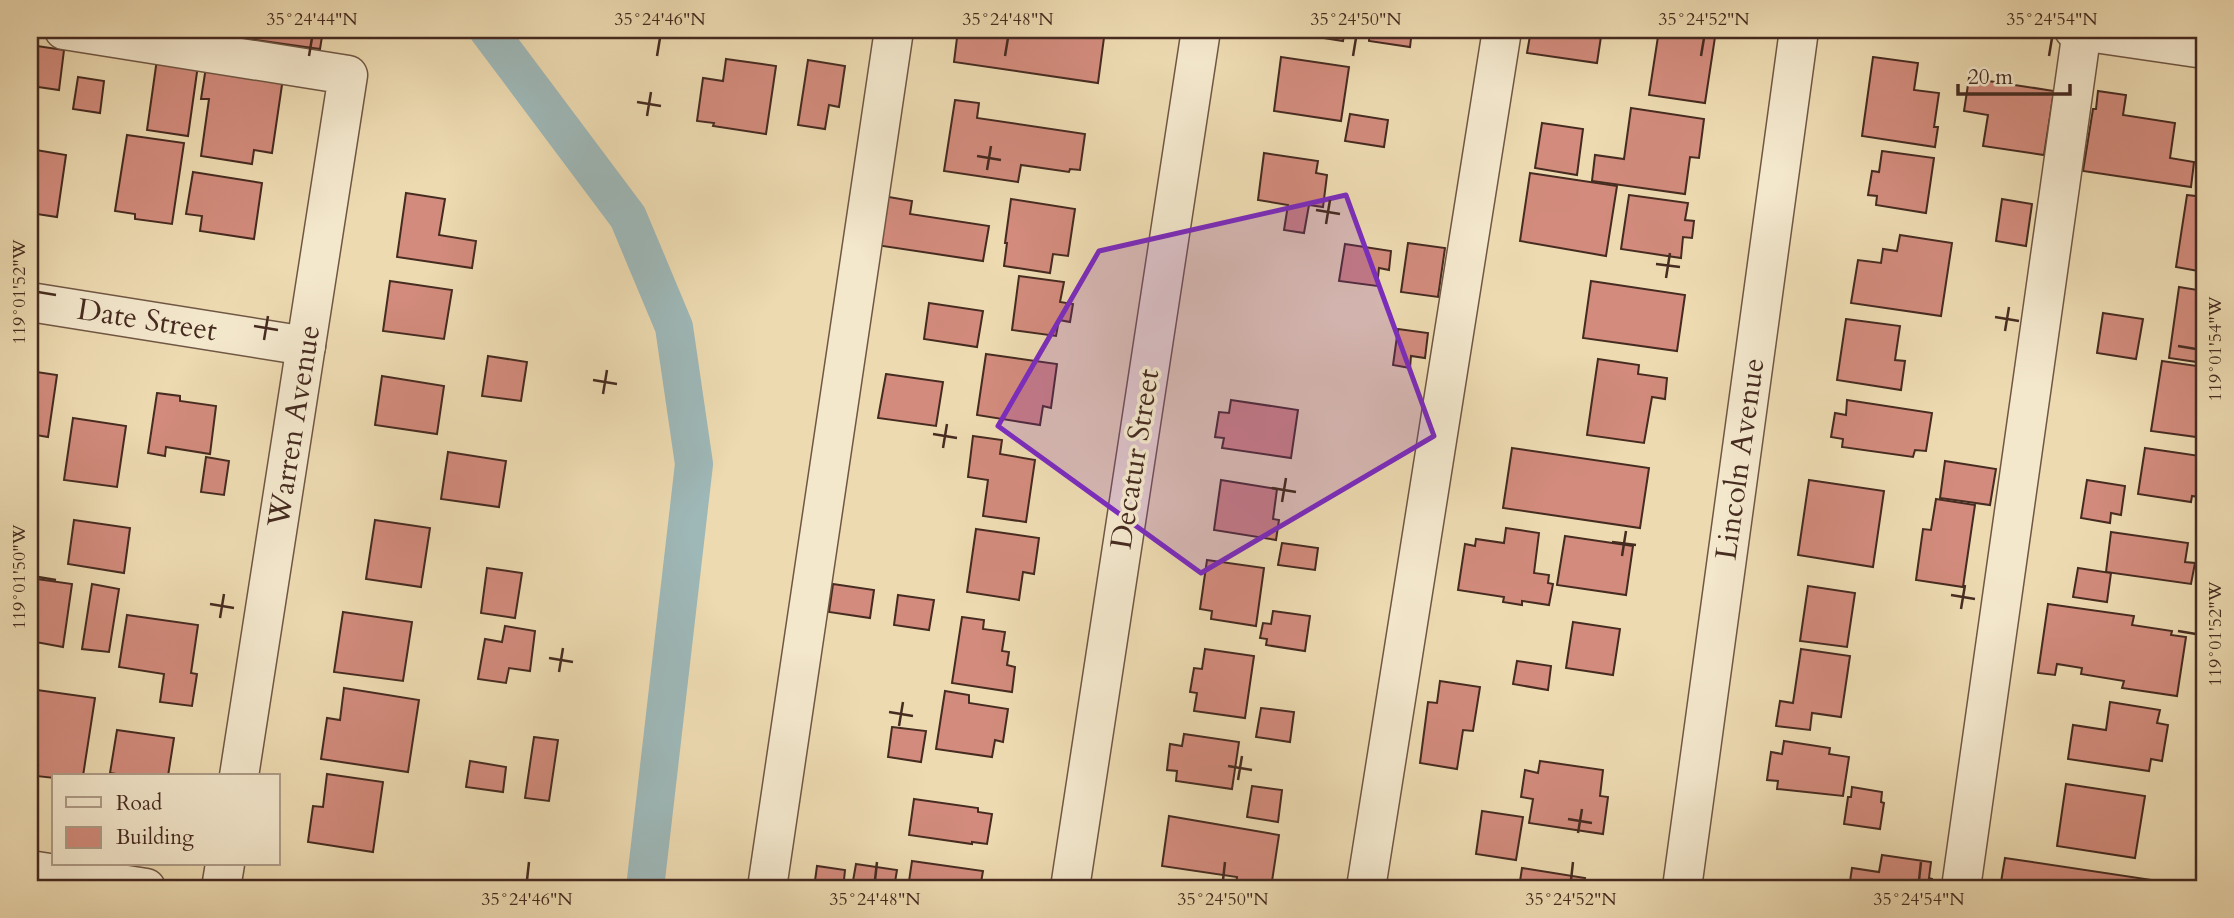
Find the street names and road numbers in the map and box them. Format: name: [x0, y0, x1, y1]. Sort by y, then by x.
street label: Date Street: [74, 289, 220, 351]
street label: Warren Avenue: [258, 322, 330, 531]
street label: Lincoln Avenue: [1706, 355, 1774, 563]
street label: Decatur Street: [1101, 366, 1170, 552]

